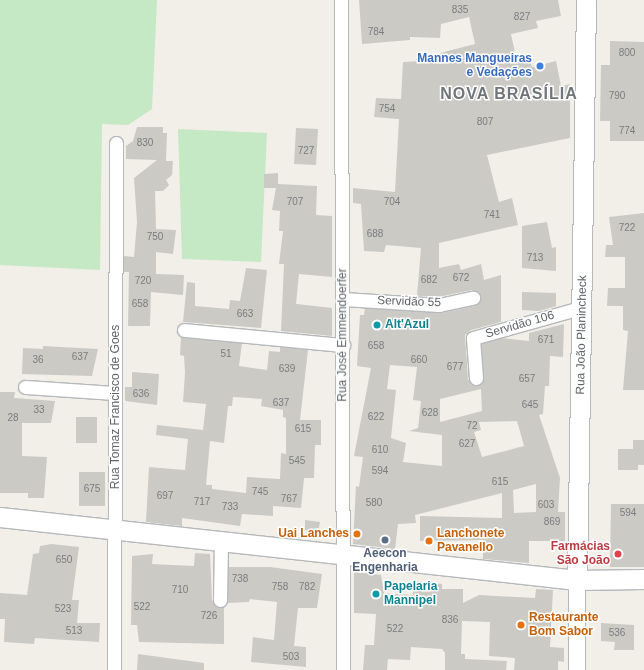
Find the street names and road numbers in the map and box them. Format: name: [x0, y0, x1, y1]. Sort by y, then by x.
street label: Rua José Emmendoerfer: [336, 268, 350, 402]
street label: Rua João Planincheck: [574, 275, 590, 395]
street label: Servidão 55: [377, 294, 441, 310]
street label: Servidão 106: [484, 308, 556, 342]
street label: Rua Tomaz Francisco de Goes: [109, 325, 123, 489]

